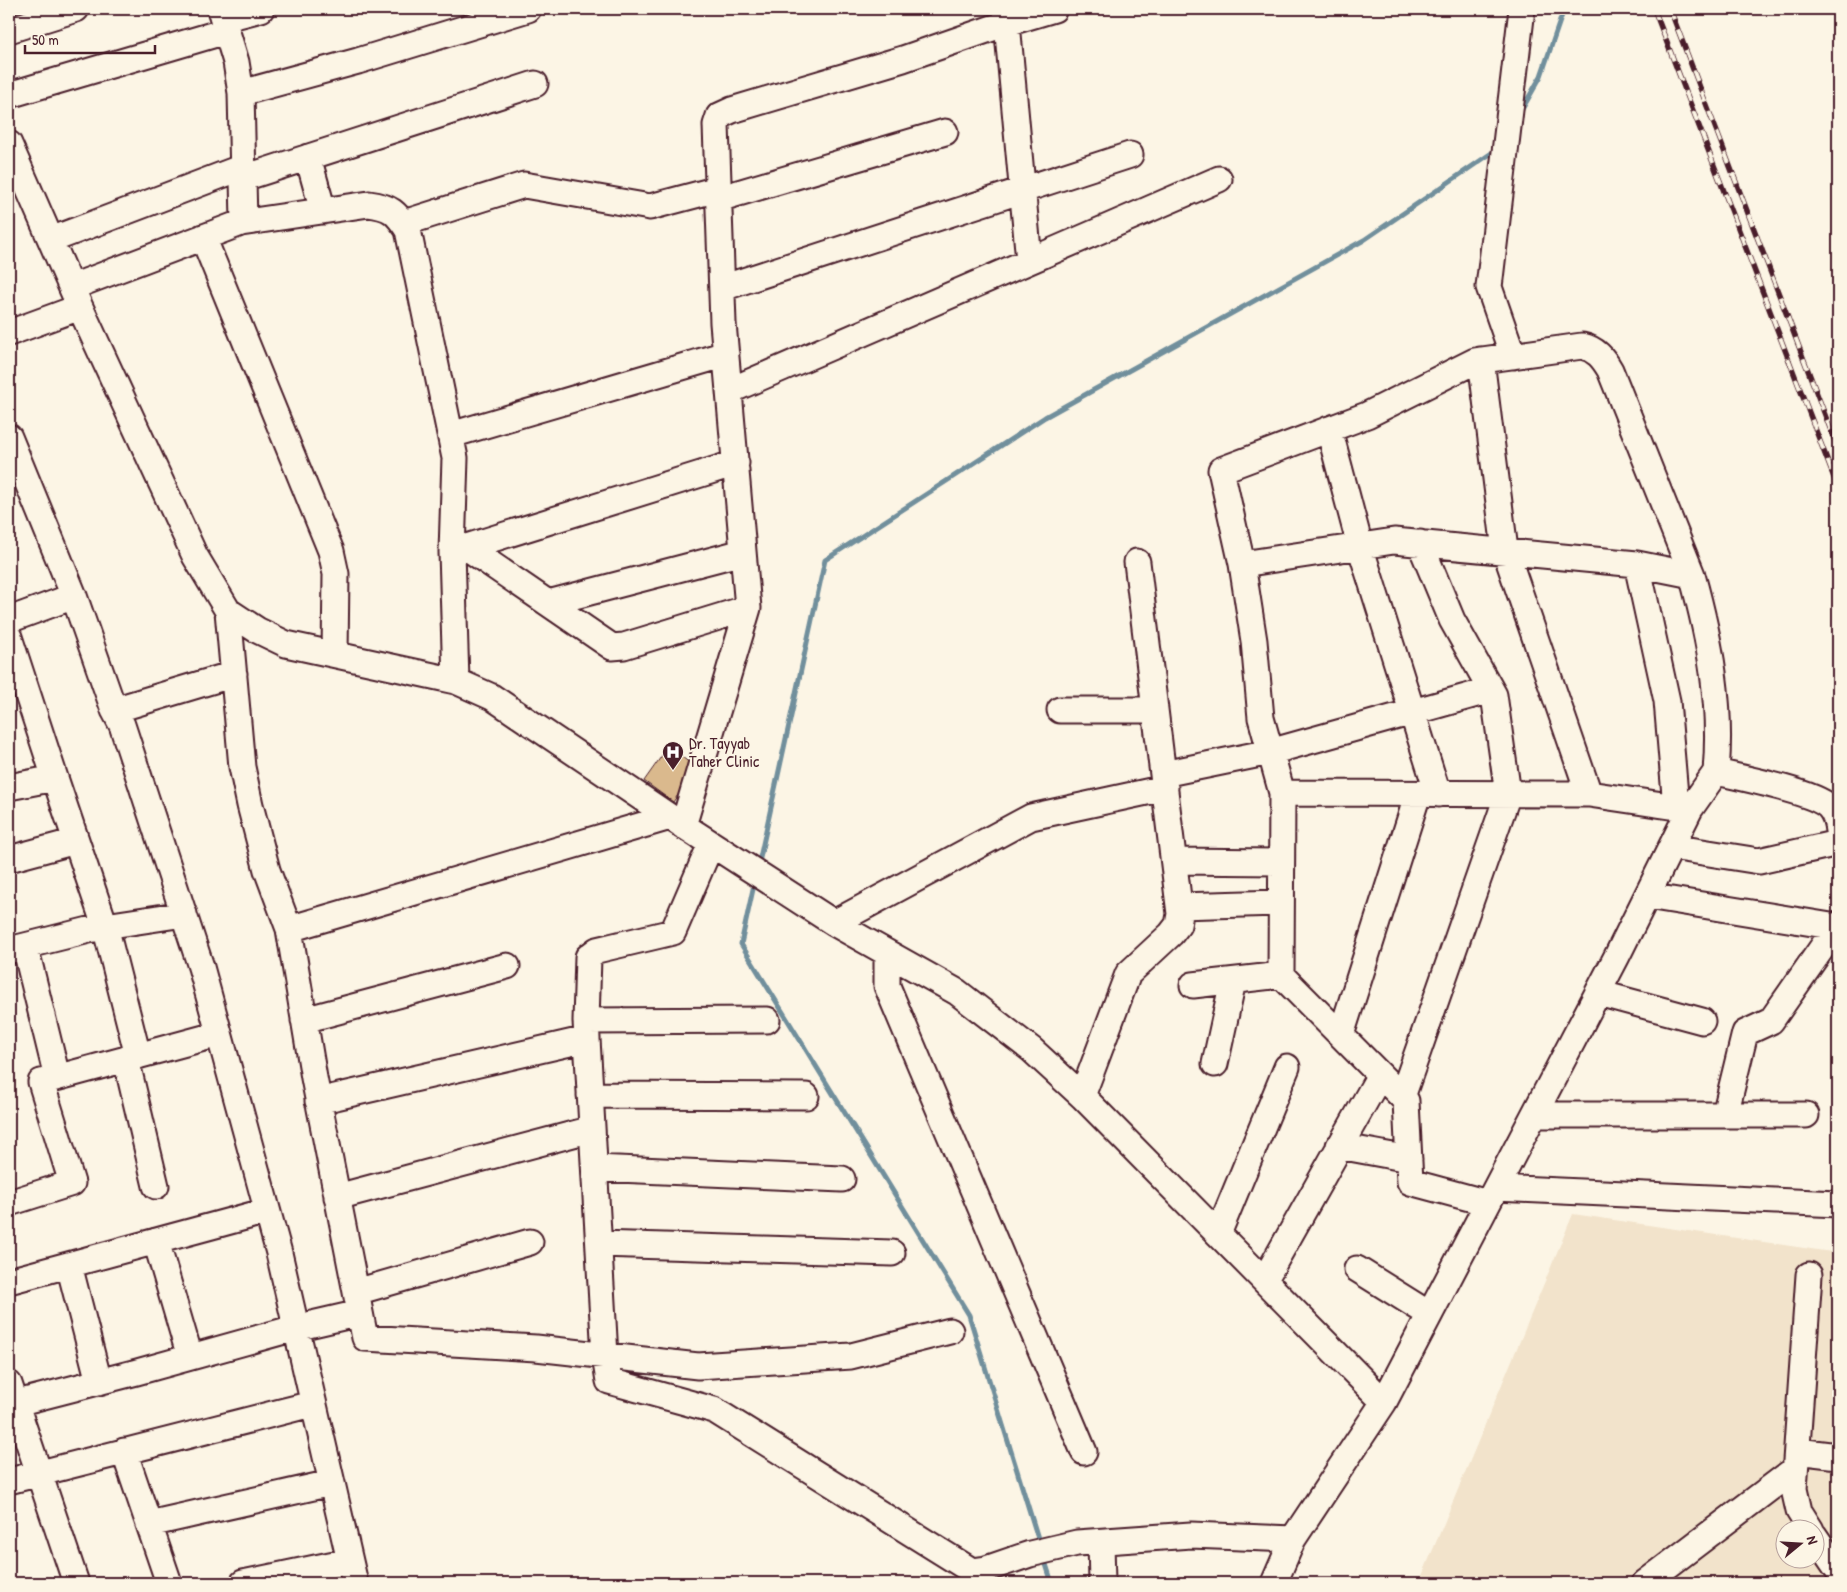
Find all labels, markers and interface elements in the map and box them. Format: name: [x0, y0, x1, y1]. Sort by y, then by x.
scale bar: [25, 22, 155, 54]
text: 50 m: [32, 29, 59, 50]
place label: Dr. Tayyab Taher Clinic: [689, 732, 760, 772]
hospital icon: Dr. Tayyab Taher Clinic: [661, 740, 685, 771]
north arrow: [1774, 1520, 1824, 1570]
text: N: [1803, 1533, 1823, 1547]

